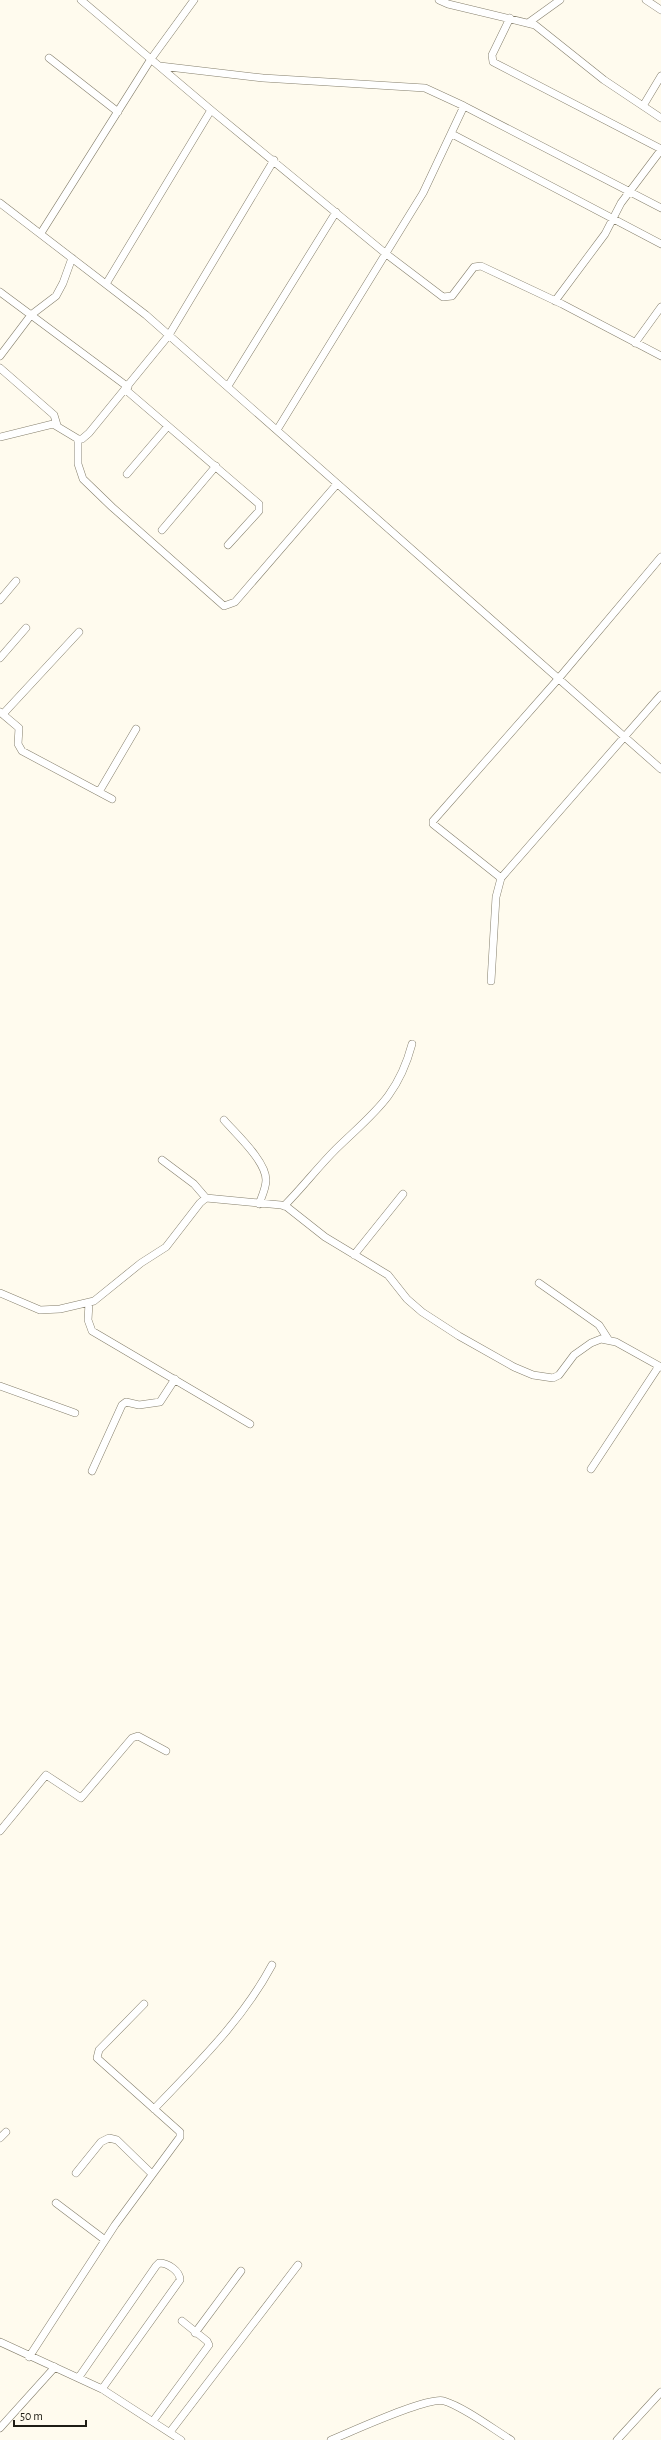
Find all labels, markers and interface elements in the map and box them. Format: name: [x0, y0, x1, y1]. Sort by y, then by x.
scale bar: [14, 2402, 86, 2428]
text: 50 m: [20, 2410, 43, 2422]

